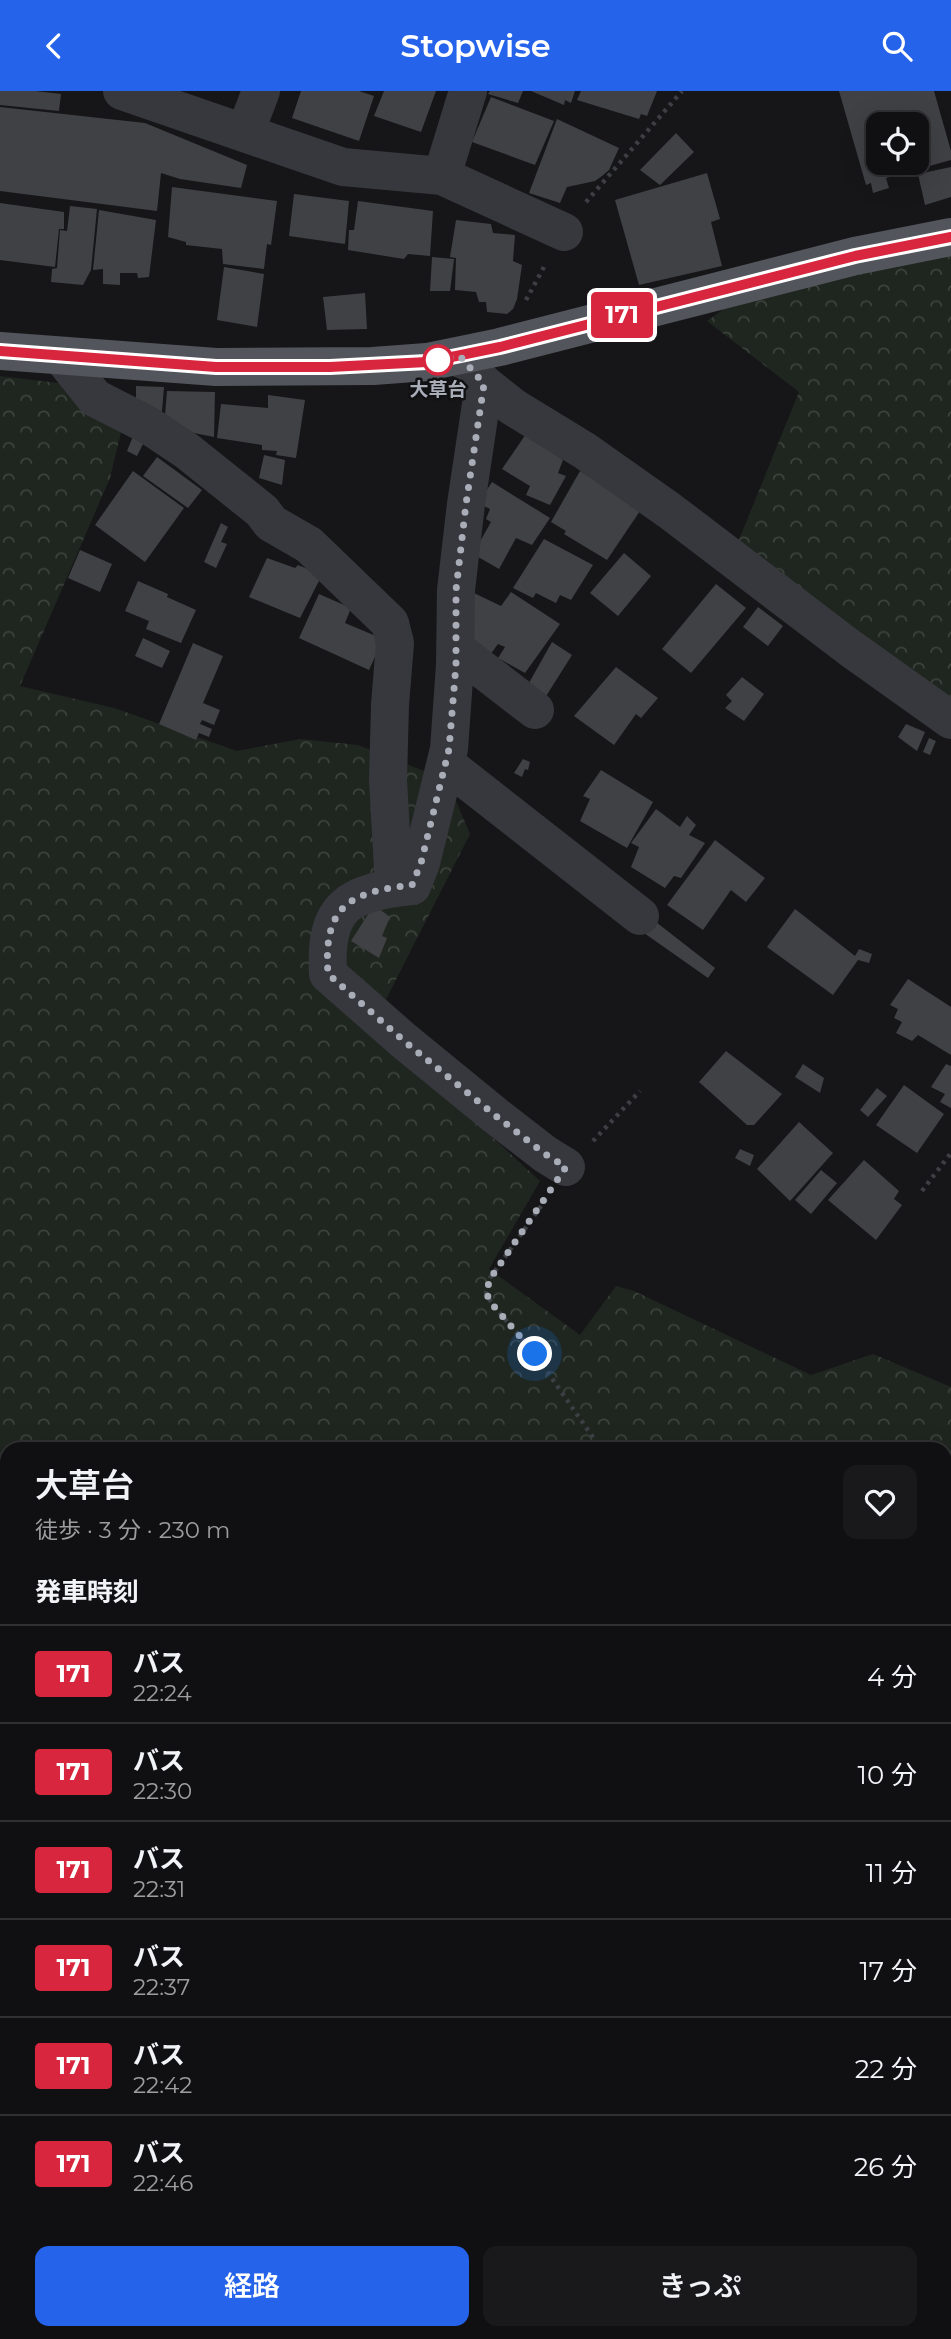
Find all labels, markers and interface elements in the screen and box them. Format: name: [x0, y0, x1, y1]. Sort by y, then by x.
text: Stopwise: [400, 26, 551, 65]
icon: back: [35, 27, 73, 65]
icon: search: [878, 27, 916, 65]
map controls: [866, 112, 929, 175]
button: locate: [866, 112, 929, 175]
line badge: 171: [582, 292, 662, 338]
text: 171: [605, 300, 639, 329]
marker: 大草台: [423, 345, 453, 375]
place label: 大草台: [409, 378, 467, 401]
your location: [517, 1336, 552, 1371]
text: 大草台: [35, 1465, 134, 1505]
button: heart: [843, 1465, 917, 1539]
text: 徒歩 · 3 分 · 230 m: [35, 1516, 230, 1544]
text: 発車時刻: [35, 1576, 139, 1608]
text: バス: [133, 1647, 185, 1679]
text: 171: [57, 1659, 90, 1688]
text: 4 分: [867, 1661, 917, 1693]
text: 22:24: [133, 1679, 192, 1707]
text: バス: [133, 1745, 185, 1777]
text: 171: [57, 1757, 90, 1786]
text: 10 分: [858, 1759, 917, 1791]
text: 22:30: [133, 1777, 192, 1805]
text: バス: [133, 1843, 185, 1875]
text: 171: [57, 1855, 90, 1884]
text: 11 分: [865, 1857, 917, 1889]
text: 22:31: [133, 1875, 185, 1903]
text: バス: [133, 1941, 185, 1973]
text: 171: [57, 1953, 90, 1982]
text: 17 分: [859, 1955, 917, 1987]
text: 22:37: [133, 1973, 190, 2001]
text: バス: [133, 2039, 185, 2071]
text: 171: [57, 2051, 90, 2080]
text: 22 分: [855, 2053, 917, 2085]
text: 22:42: [133, 2071, 192, 2099]
text: バス: [133, 2137, 185, 2169]
text: 171: [57, 2149, 90, 2178]
text: 26 分: [854, 2151, 917, 2183]
text: 22:46: [133, 2169, 193, 2197]
button: 経路: [35, 2246, 469, 2326]
button: きっぷ: [483, 2246, 917, 2326]

